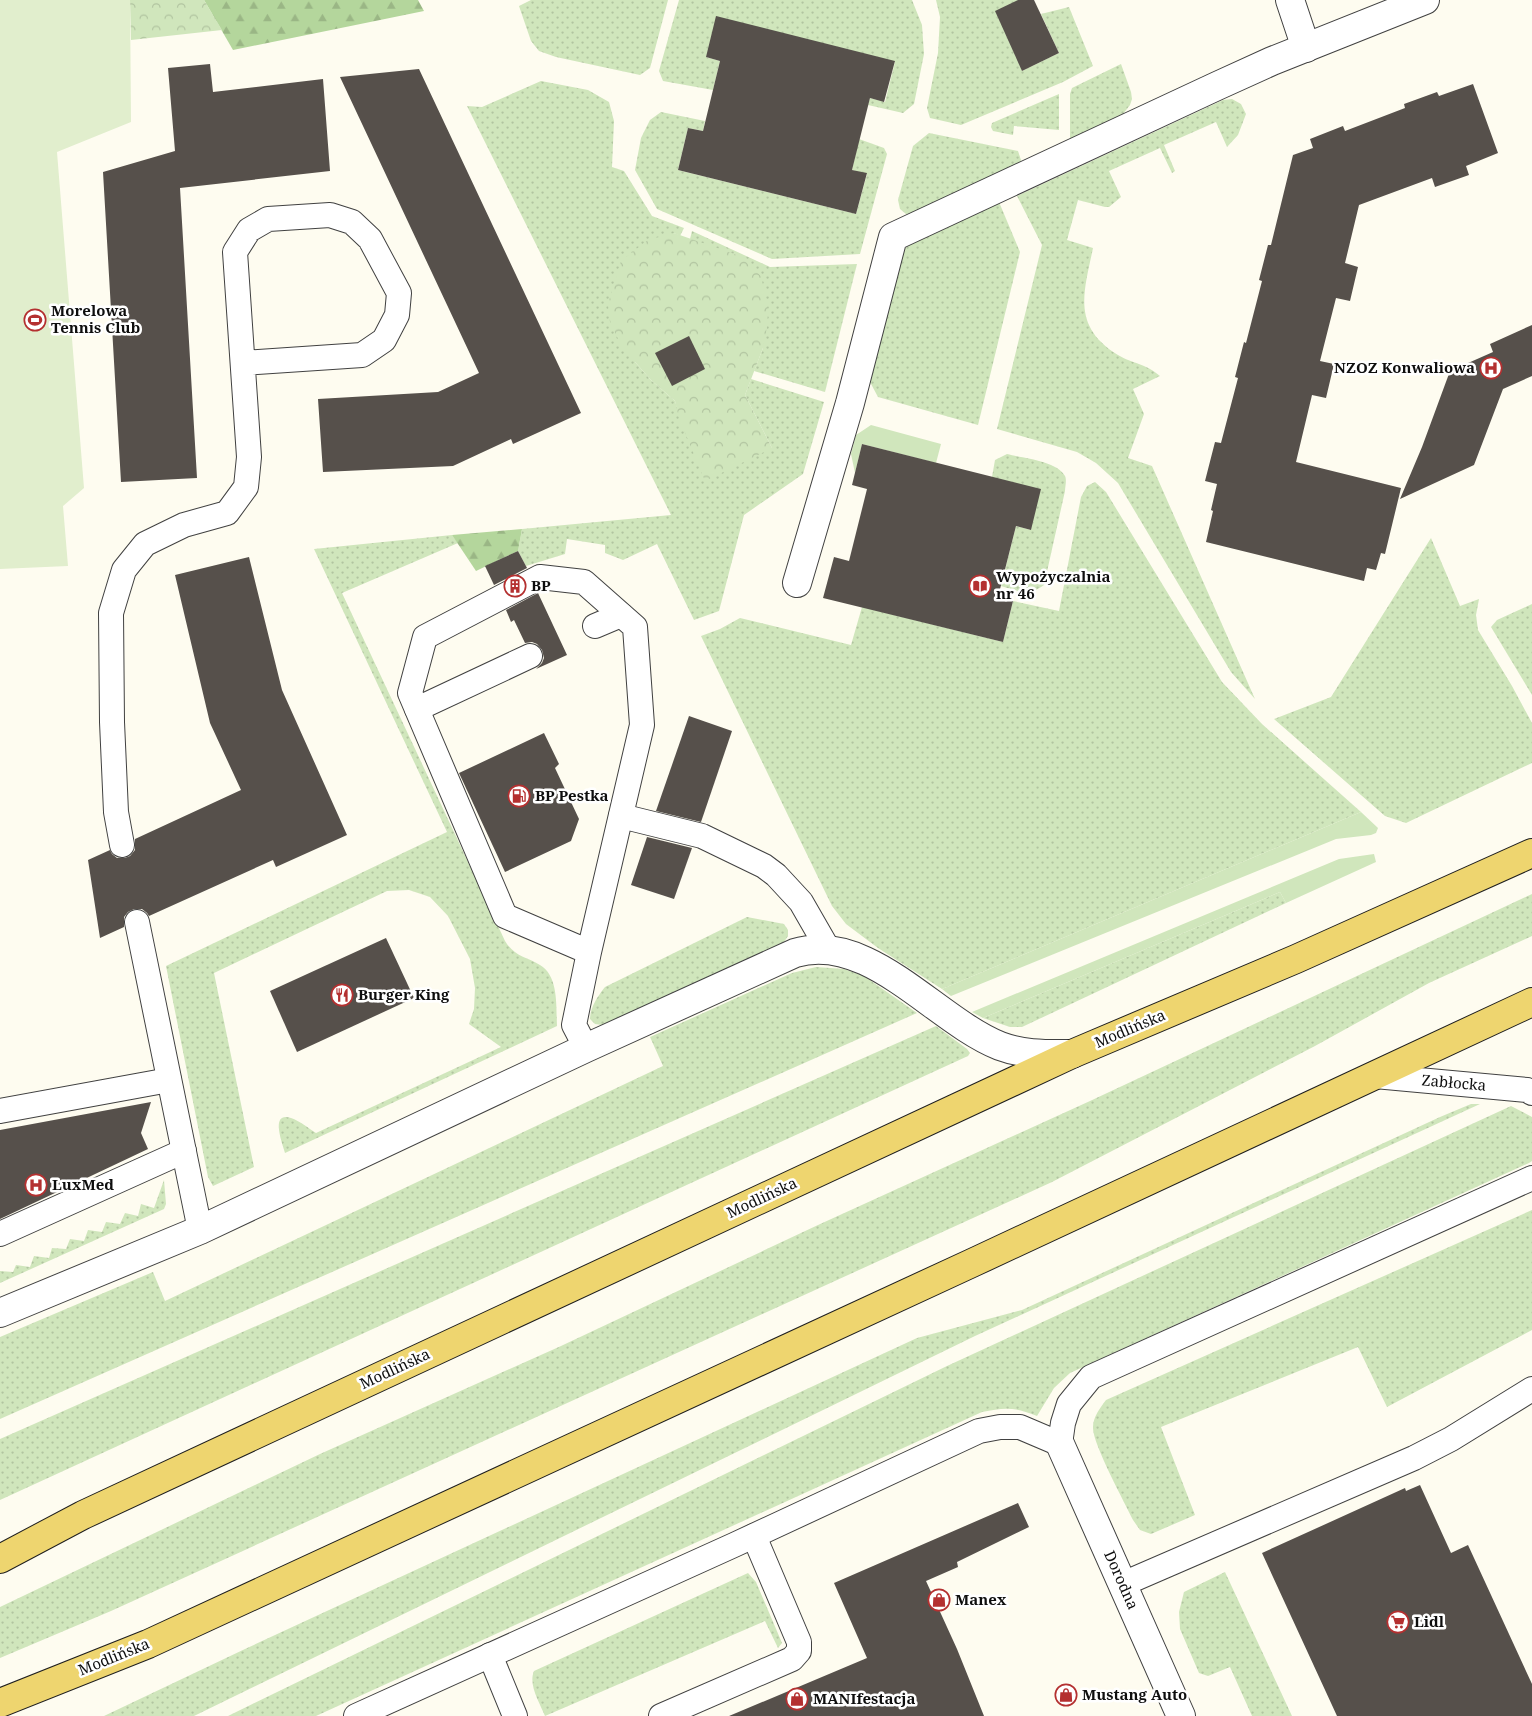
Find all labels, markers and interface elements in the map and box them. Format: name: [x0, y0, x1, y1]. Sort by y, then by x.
place label: Morelowa Tennis Club: [51, 300, 141, 337]
sports icon: Morelowa Tennis Club: [23, 308, 47, 332]
hospital icon: NZOZ Konwaliowa: [1479, 356, 1503, 380]
place label: NZOZ Konwaliowa: [1334, 357, 1475, 377]
place label: Wypożyczalnia nr 46: [996, 566, 1111, 603]
building icon: BP: [503, 574, 527, 598]
library icon: Wypożyczalnia nr 46: [968, 574, 992, 598]
place label: BP: [531, 575, 551, 595]
fuel station icon: BP Pestka: [507, 784, 531, 808]
place label: BP Pestka: [535, 785, 609, 805]
restaurant icon: Burger King: [330, 983, 354, 1007]
place label: Burger King: [358, 984, 450, 1004]
street label: Modlińska: [1091, 1004, 1168, 1052]
street label: Zabłocka: [1421, 1069, 1487, 1095]
street label: Modlińska: [723, 1172, 800, 1222]
hospital icon: LuxMed: [24, 1173, 48, 1197]
place label: LuxMed: [52, 1174, 114, 1194]
street label: Modlińska: [356, 1343, 433, 1393]
street label: Dorodna: [1100, 1547, 1144, 1612]
shop icon: Manex: [927, 1588, 951, 1612]
place label: Manex: [955, 1589, 1007, 1609]
supermarket icon: Lidl: [1386, 1610, 1410, 1634]
place label: Lidl: [1414, 1611, 1445, 1631]
street label: Modlińska: [75, 1633, 152, 1679]
shop icon: Mustang Auto: [1054, 1683, 1078, 1707]
place label: Mustang Auto: [1082, 1684, 1187, 1704]
shop icon: MANIfestacja: [785, 1687, 809, 1711]
place label: MANIfestacja: [813, 1688, 915, 1708]

